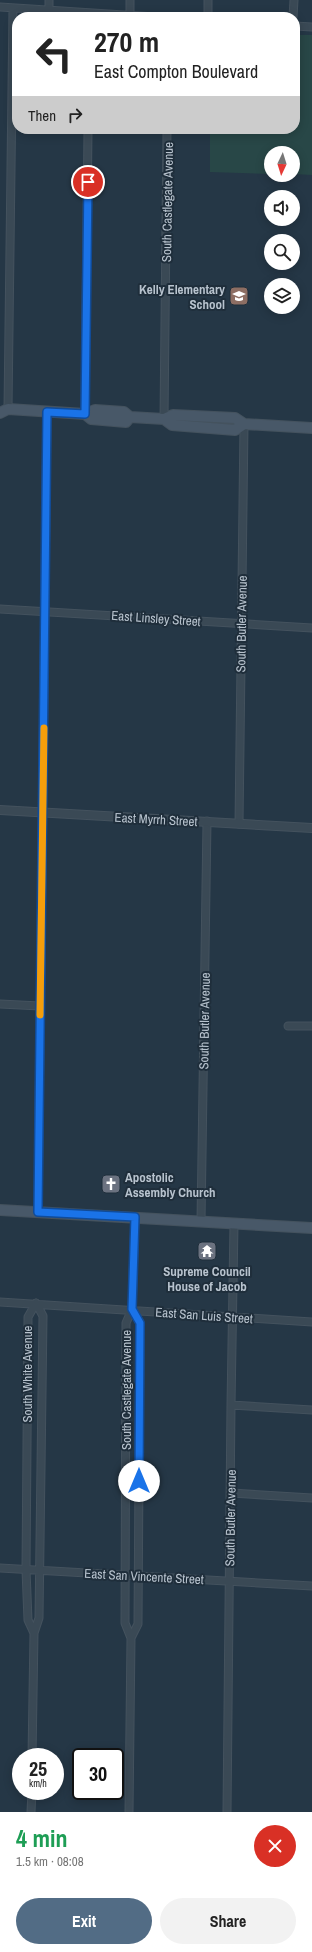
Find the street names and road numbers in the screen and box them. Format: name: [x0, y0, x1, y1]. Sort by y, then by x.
street label: South Castlegate Avenue: [158, 142, 177, 262]
street label: South Butler Avenue: [232, 575, 251, 673]
street label: East Linsley Street: [111, 607, 201, 630]
street label: East Myrrh Street: [114, 809, 198, 830]
street label: South Butler Avenue: [195, 972, 214, 1070]
street label: East San Luis Street: [155, 1304, 253, 1327]
street label: South White Avenue: [19, 1325, 36, 1423]
street label: South Castlegate Avenue: [118, 1330, 135, 1450]
street label: South Butler Avenue: [221, 1469, 240, 1567]
street label: East San Vincente Street: [84, 1565, 204, 1588]

